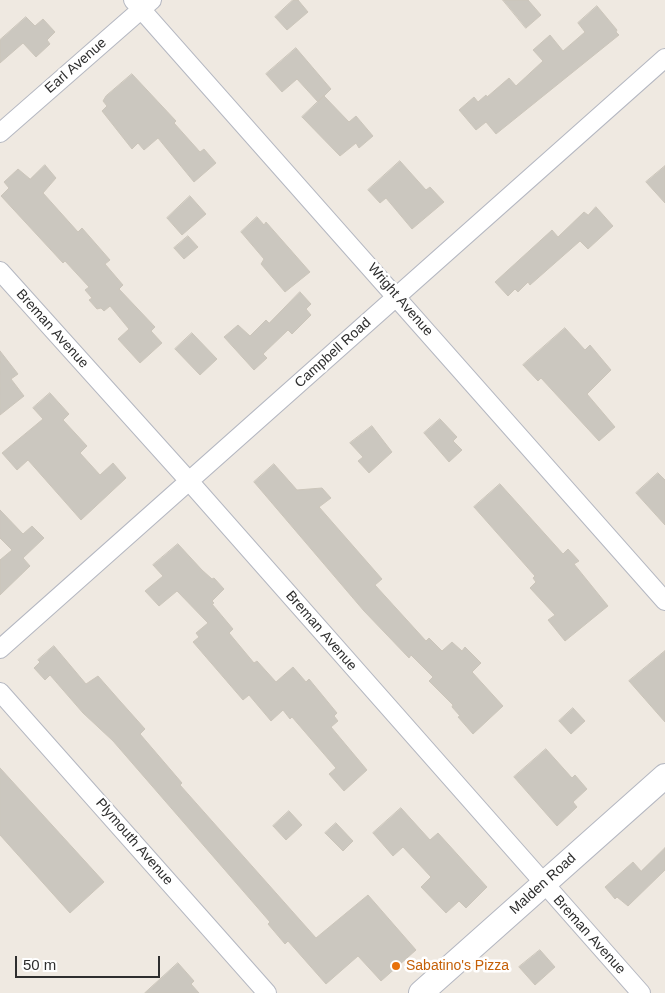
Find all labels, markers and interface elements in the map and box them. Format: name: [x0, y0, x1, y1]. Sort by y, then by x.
street label: Earl Avenue: [42, 35, 110, 97]
street label: Wright Avenue: [364, 260, 436, 340]
street label: Breman Avenue: [12, 286, 92, 372]
street label: Campbell Road: [292, 314, 374, 392]
street label: Breman Avenue: [282, 588, 360, 674]
street label: Plymouth Avenue: [92, 795, 176, 889]
street label: Malden Road: [506, 850, 580, 918]
street label: Breman Avenue: [549, 892, 629, 978]
scale bar: [18, 946, 162, 978]
text: 50 m: [23, 956, 56, 973]
place label: Sabatino's Pizza: [406, 958, 509, 974]
marker: Sabatino's Pizza: [390, 960, 402, 972]

